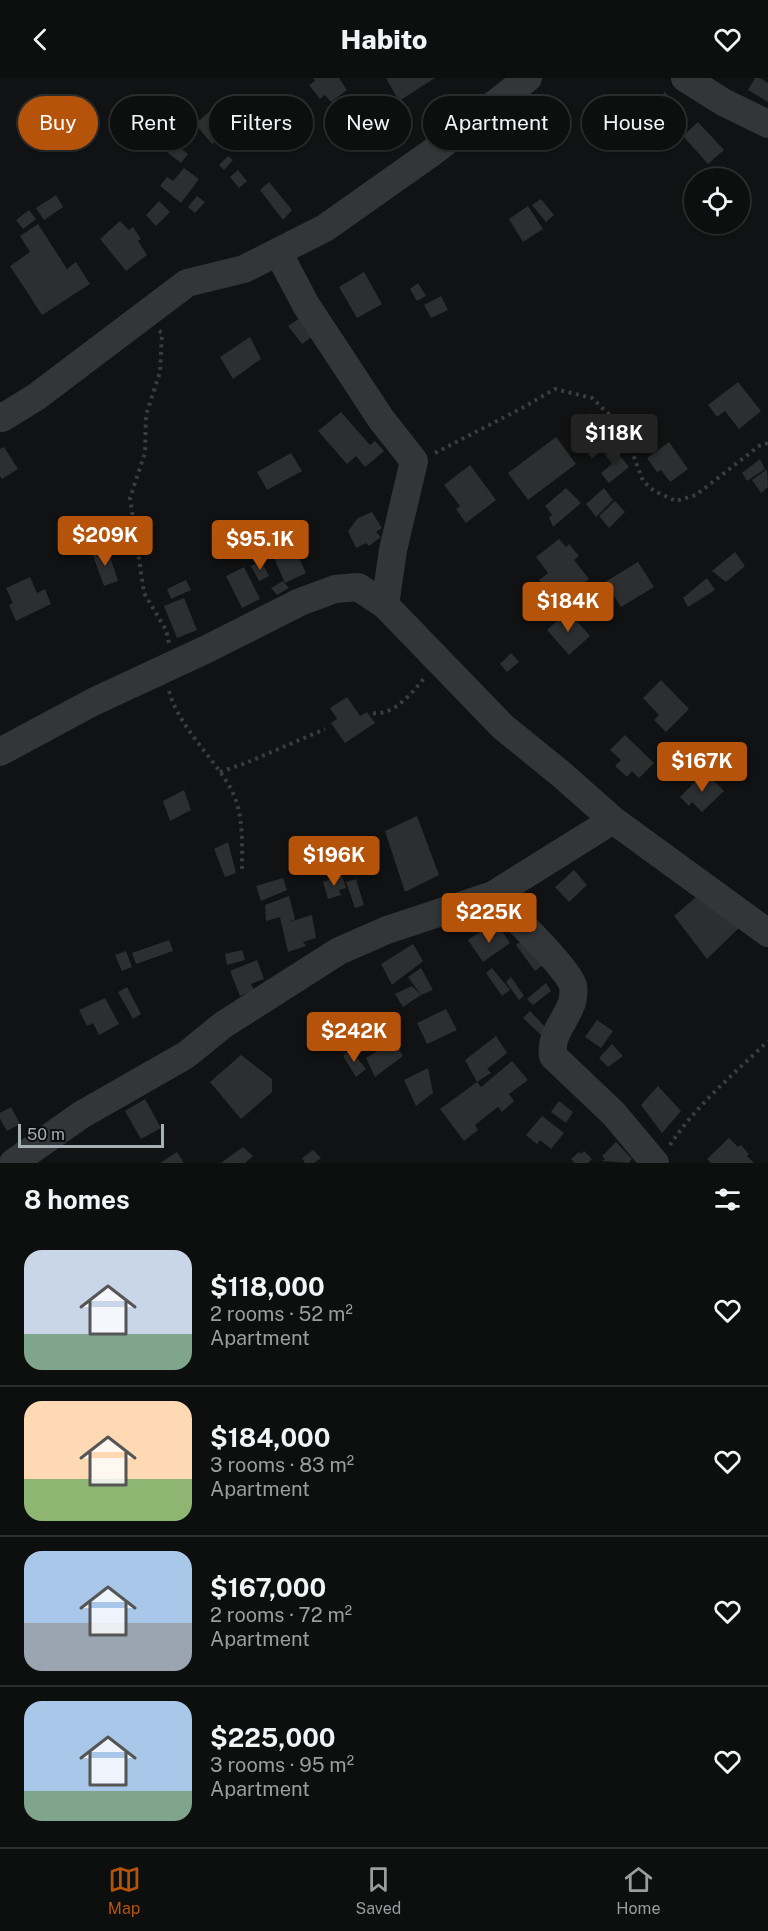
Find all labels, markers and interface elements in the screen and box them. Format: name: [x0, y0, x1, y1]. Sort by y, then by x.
icon: back: [24, 23, 57, 56]
text: Habito: [340, 23, 428, 55]
icon: heart: [711, 23, 744, 56]
chip: Buy: [18, 96, 98, 150]
chip: Rent: [110, 96, 197, 150]
chip: Filters: [209, 96, 313, 150]
chip: New: [325, 96, 411, 150]
chip: Apartment: [423, 96, 570, 150]
chip: House: [582, 96, 686, 150]
map controls: [684, 168, 750, 234]
button: locate: [684, 168, 750, 234]
pin: $118K: [572, 414, 656, 465]
text: $118K: [585, 421, 643, 445]
pin: $209K: [63, 516, 147, 567]
pin: $95.1K: [211, 520, 309, 571]
text: $209K: [72, 523, 138, 547]
text: $95.1K: [226, 527, 294, 551]
pin: $184K: [526, 582, 610, 633]
text: $184K: [537, 589, 599, 613]
pin: $167K: [660, 742, 744, 793]
text: $167K: [671, 749, 733, 773]
pin: $196K: [292, 836, 376, 887]
text: $196K: [303, 843, 365, 867]
pin: $225K: [447, 893, 531, 944]
text: $225K: [456, 900, 522, 924]
pin: $242K: [312, 1012, 396, 1063]
text: $242K: [321, 1019, 387, 1043]
scale bar: [18, 1121, 164, 1148]
text: 50 m: [27, 1125, 65, 1144]
icon: filters: [711, 1183, 744, 1216]
text: 8 homes: [24, 1184, 130, 1215]
text: $118,000: [210, 1271, 325, 1302]
icon: home: [72, 1274, 144, 1346]
icon: heart: [711, 1294, 744, 1327]
text: 2 rooms · 52 m²: [210, 1302, 353, 1326]
text: Apartment: [210, 1326, 310, 1350]
text: $184,000: [210, 1422, 331, 1453]
icon: home: [72, 1425, 144, 1497]
icon: heart: [711, 1445, 744, 1478]
text: 3 rooms · 83 m²: [210, 1453, 354, 1477]
text: Apartment: [210, 1477, 310, 1501]
text: $167,000: [210, 1572, 326, 1603]
icon: home: [72, 1575, 144, 1647]
icon: heart: [711, 1595, 744, 1628]
text: 2 rooms · 72 m²: [210, 1603, 352, 1627]
text: Apartment: [210, 1627, 310, 1651]
text: $225,000: [210, 1722, 336, 1753]
icon: home: [72, 1725, 144, 1797]
icon: heart: [711, 1745, 744, 1778]
text: 3 rooms · 95 m²: [210, 1753, 354, 1777]
text: Apartment: [210, 1777, 310, 1801]
tab: Map: [108, 1863, 141, 1918]
tab: Saved: [356, 1863, 401, 1918]
tab: Home: [616, 1863, 660, 1918]

